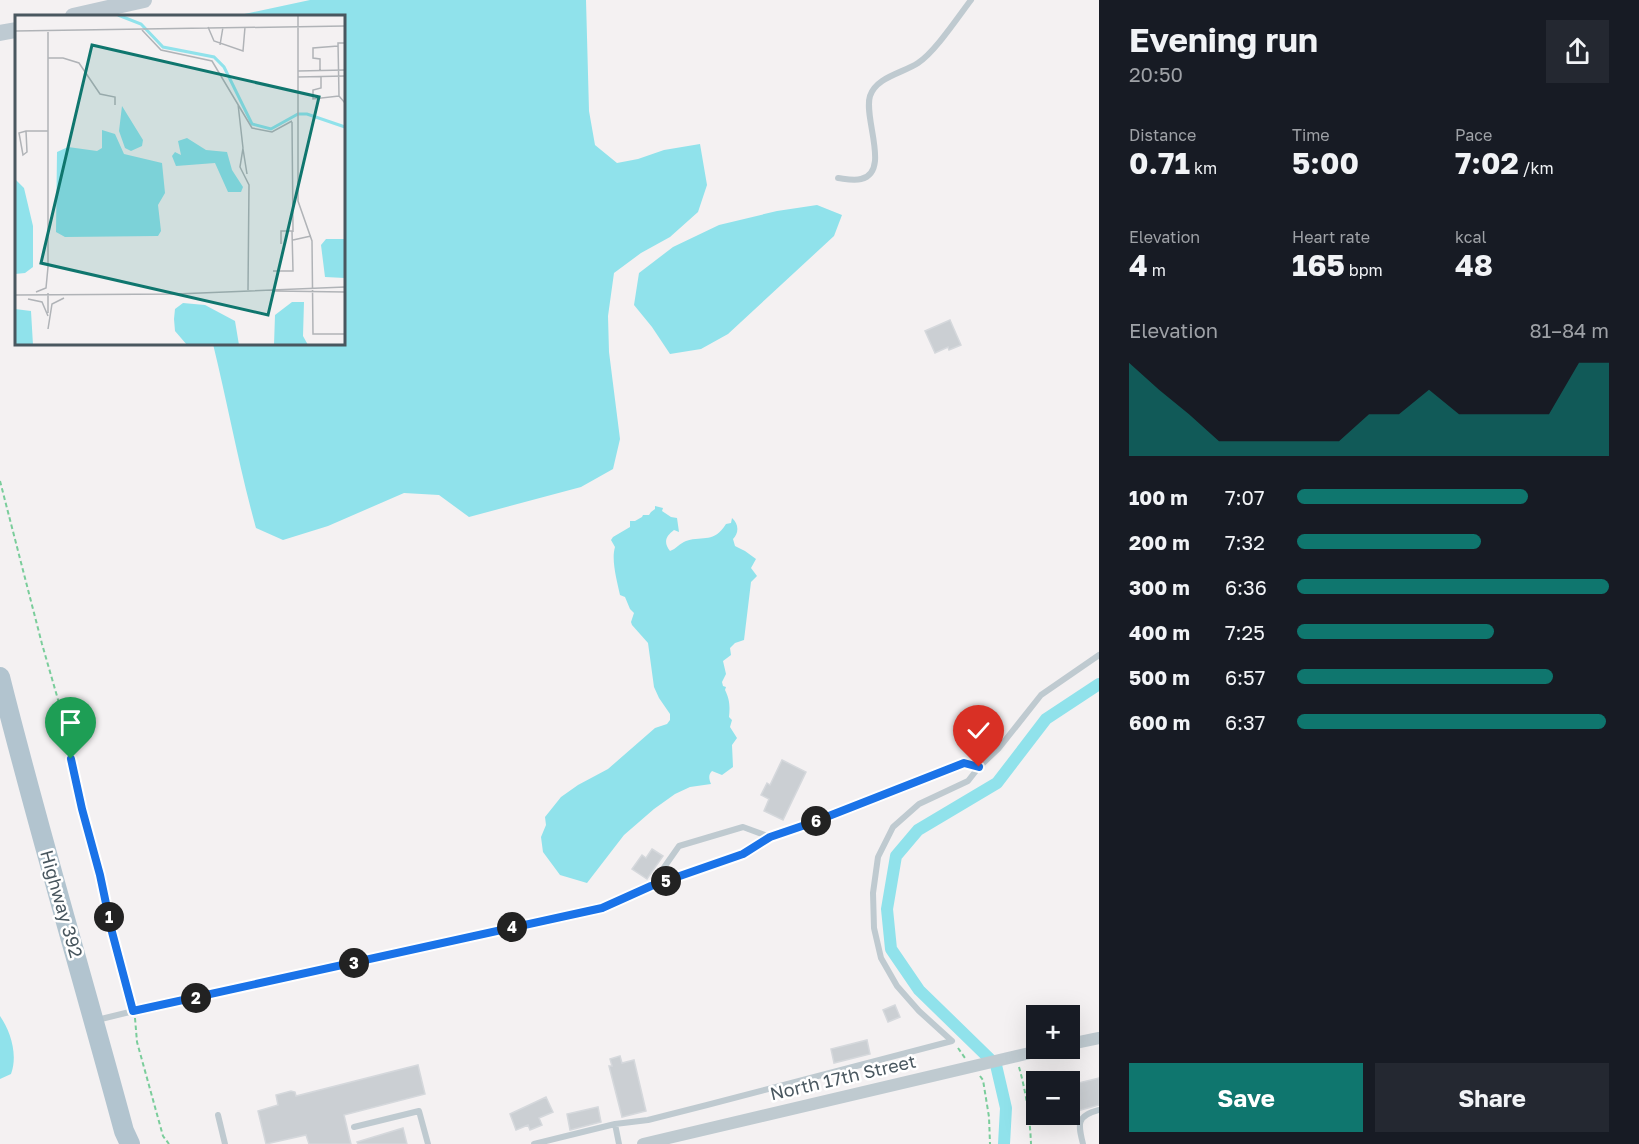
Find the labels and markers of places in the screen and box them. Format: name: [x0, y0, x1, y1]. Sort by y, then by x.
pin: [45, 697, 96, 759]
pin: [953, 705, 1004, 767]
pin: 6: [801, 806, 831, 836]
pin: 5: [651, 866, 681, 896]
pin: 1: [94, 902, 124, 932]
pin: 4: [497, 912, 527, 942]
pin: 3: [339, 948, 369, 978]
pin: 2: [181, 983, 211, 1013]

